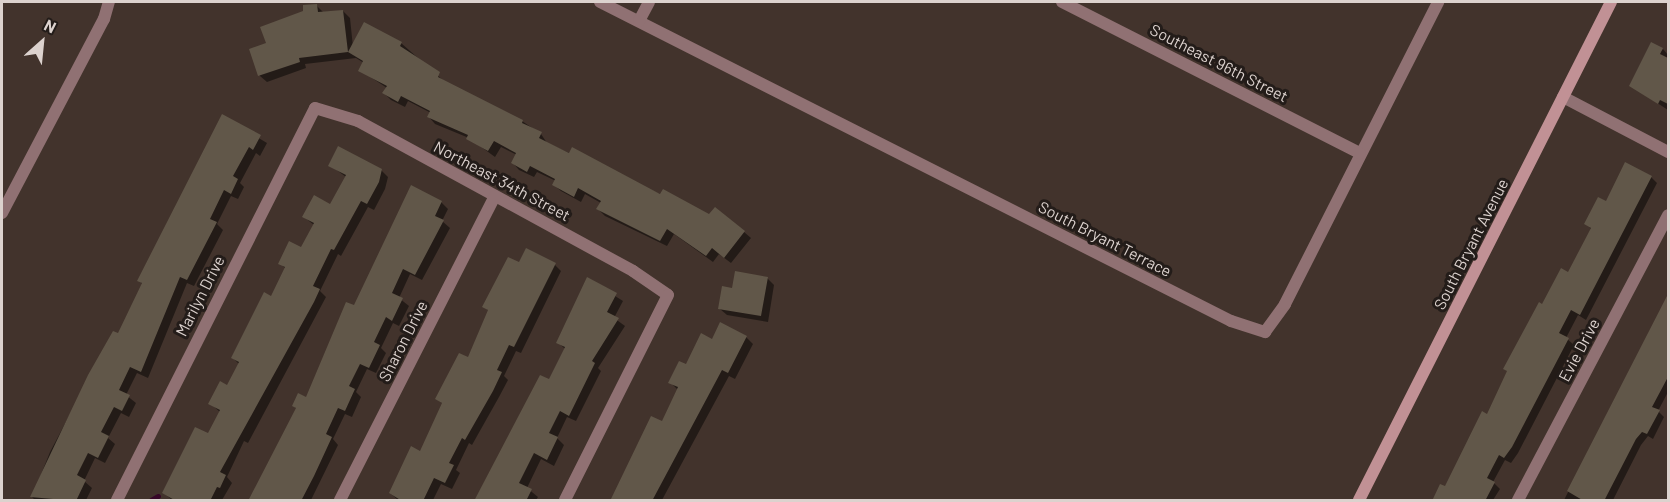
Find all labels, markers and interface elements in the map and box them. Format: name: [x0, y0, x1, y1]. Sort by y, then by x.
north arrow: [12, 12, 72, 72]
text: N: [41, 15, 59, 36]
street label: Southeast 96th Street: [1147, 20, 1291, 106]
street label: Northeast 34th Street: [431, 137, 573, 225]
street label: South Bryant Avenue: [1430, 175, 1512, 313]
street label: South Bryant Terrace: [1035, 197, 1175, 281]
street label: Marilyn Drive: [171, 252, 229, 340]
street label: Sharon Drive: [374, 297, 432, 385]
street label: Evie Drive: [1554, 315, 1604, 385]

